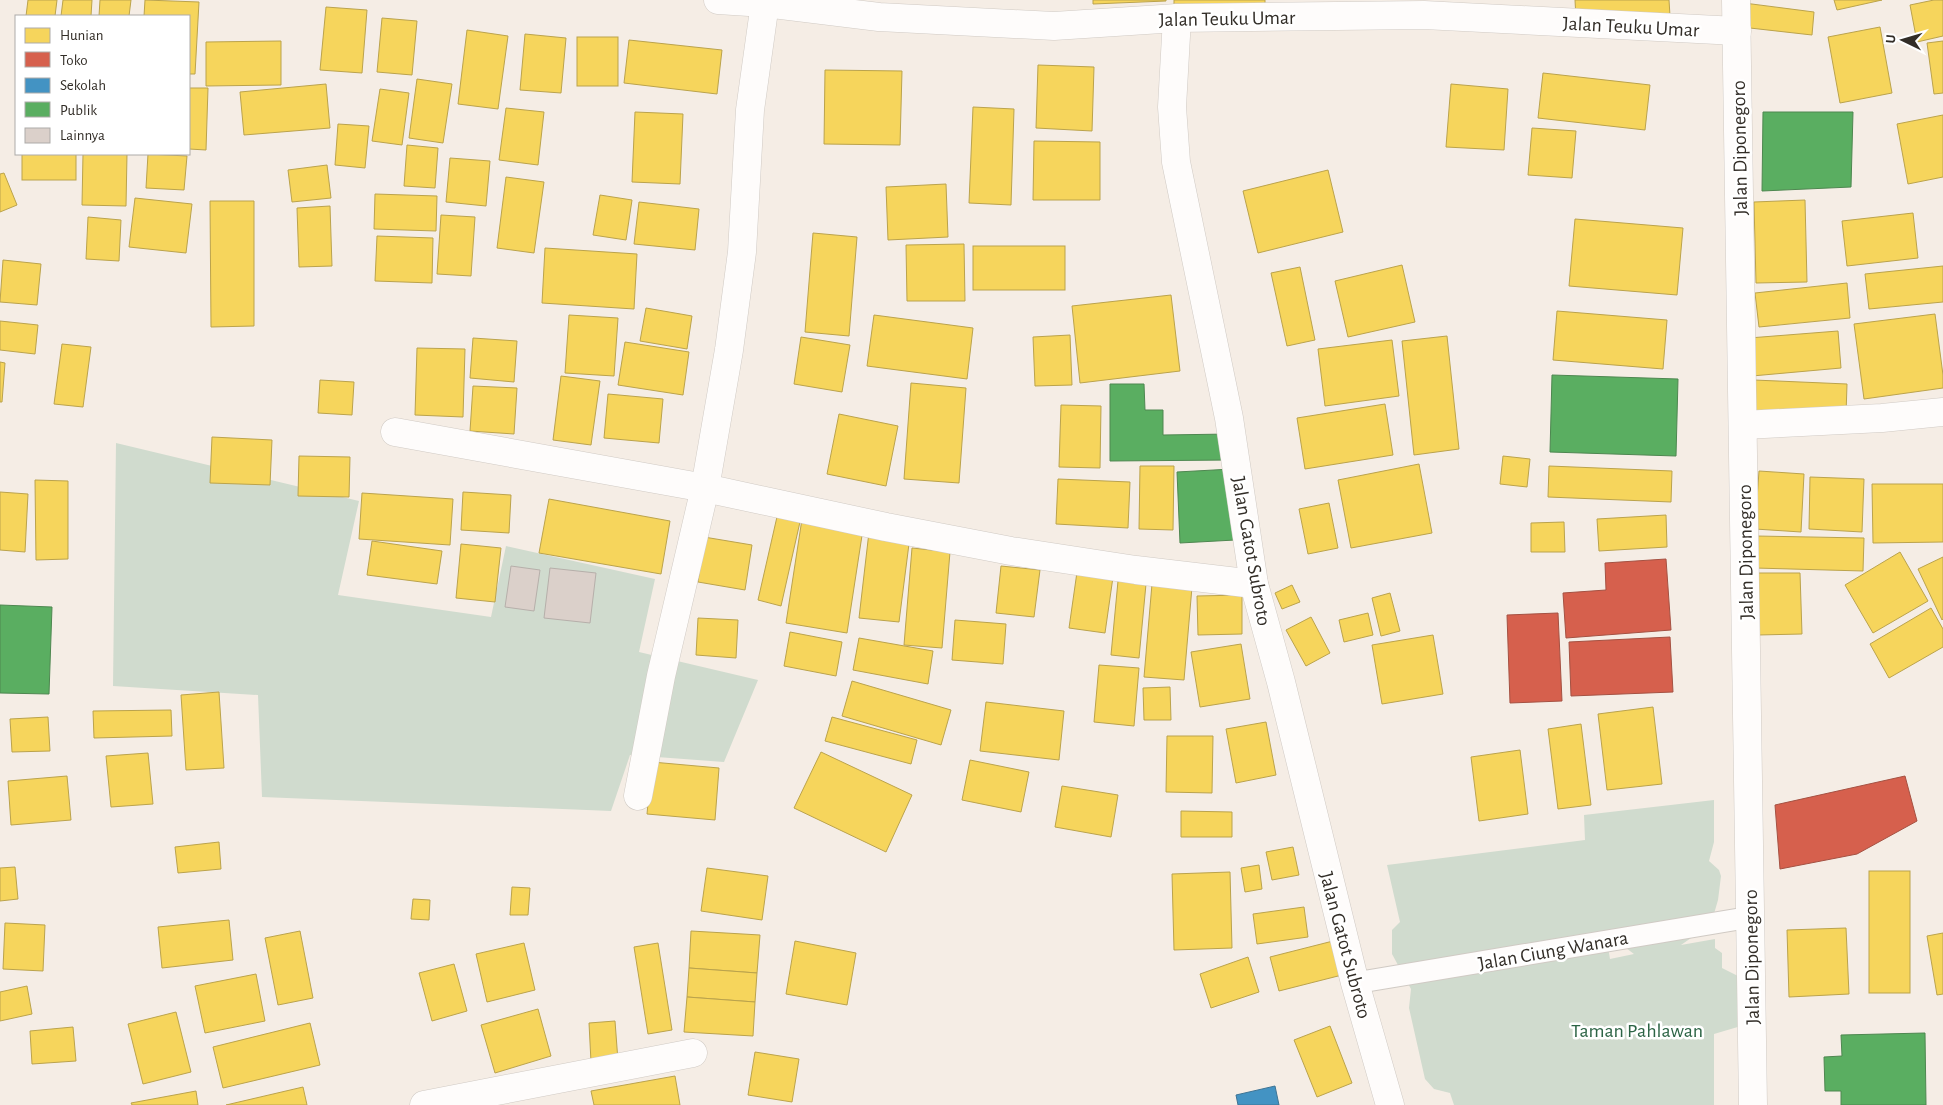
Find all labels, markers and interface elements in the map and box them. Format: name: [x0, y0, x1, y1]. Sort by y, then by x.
street label: Jalan Teuku Umar: [1158, 8, 1296, 30]
street label: Jalan Teuku Umar: [1562, 13, 1700, 41]
legend: [15, 15, 190, 155]
north arrow: [1878, 15, 1928, 65]
text: Hunian: [60, 28, 104, 43]
text: U: [1884, 34, 1898, 44]
text: Toko: [60, 53, 88, 68]
text: Sekolah: [60, 78, 106, 93]
street label: Jalan Diponegoro: [1729, 80, 1751, 216]
text: Publik: [60, 103, 97, 118]
text: Lainnya: [60, 128, 105, 143]
street label: Jalan Gatot Subroto: [1228, 475, 1274, 627]
street label: Jalan Diponegoro: [1735, 484, 1757, 620]
street label: Jalan Gatot Subroto: [1316, 870, 1374, 1021]
street label: Jalan Diponegoro: [1741, 889, 1763, 1025]
street label: Jalan Ciung Wanara: [1477, 928, 1630, 974]
park label: Taman Pahlawan: [1571, 1021, 1703, 1041]

